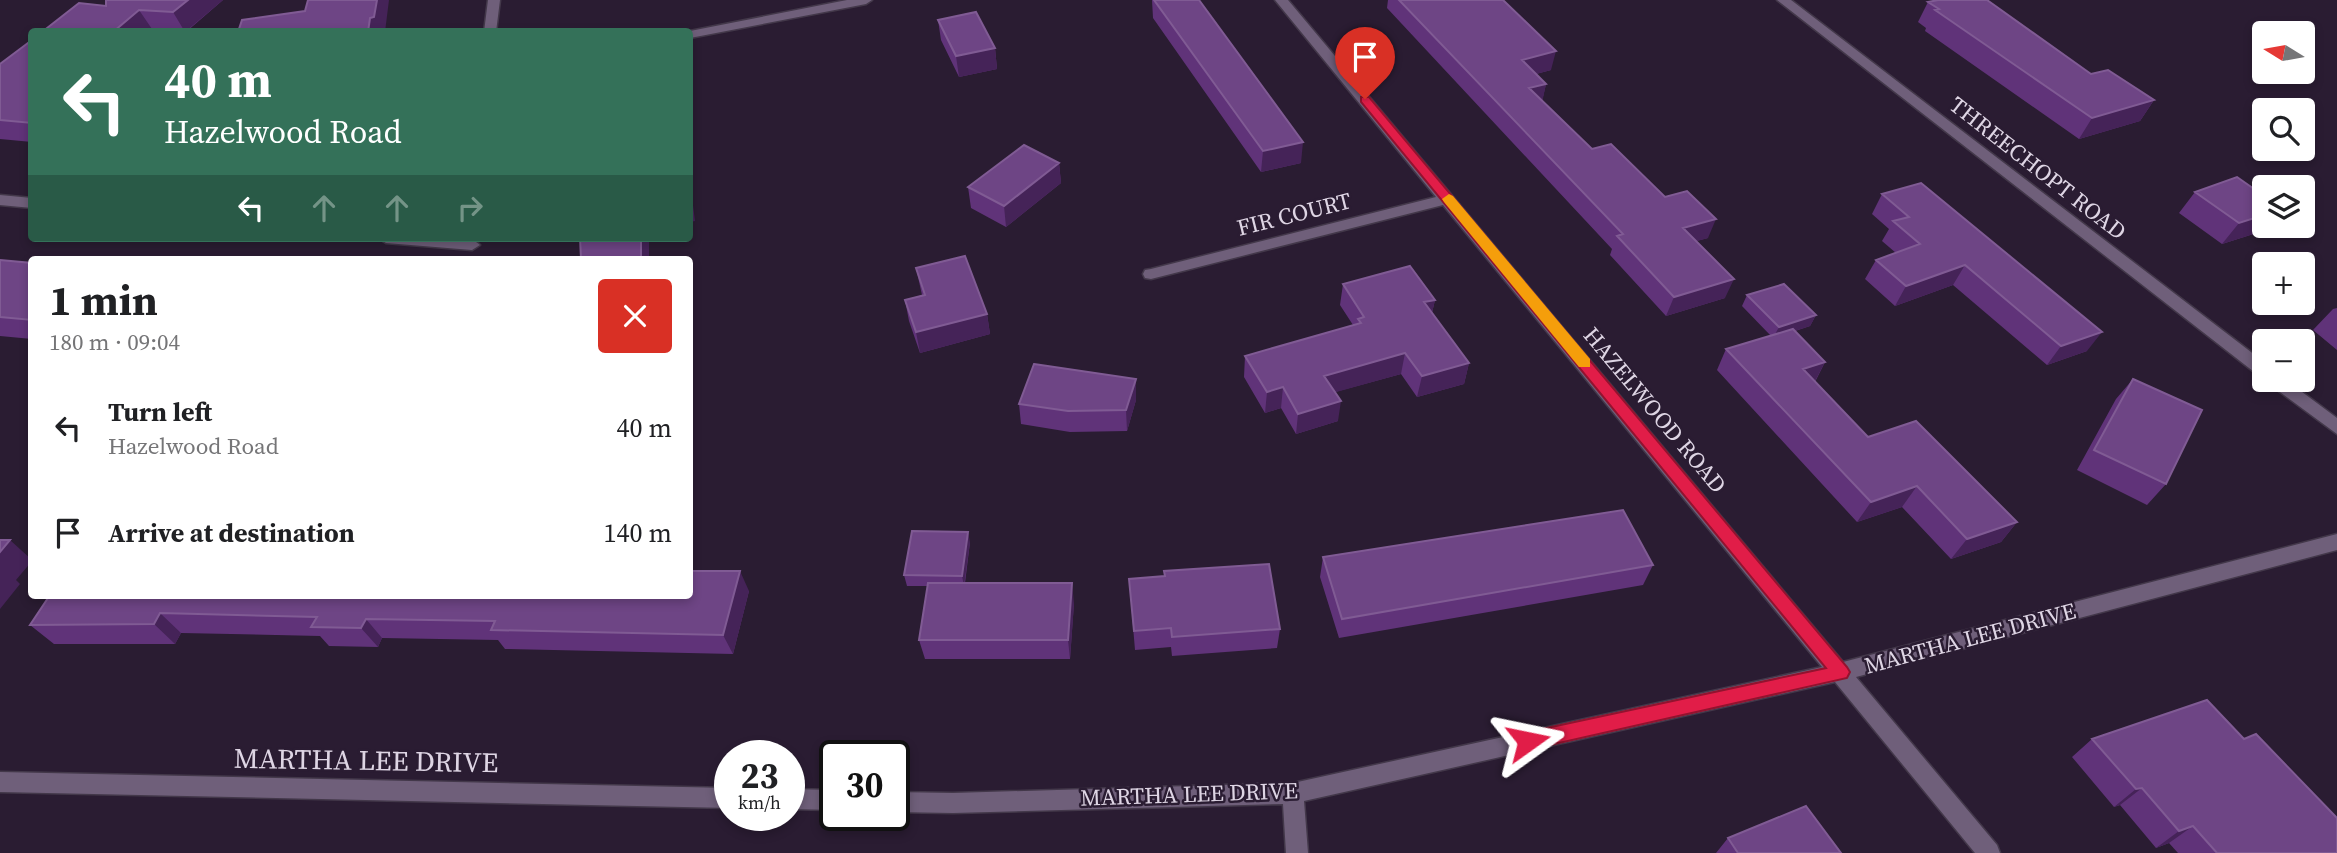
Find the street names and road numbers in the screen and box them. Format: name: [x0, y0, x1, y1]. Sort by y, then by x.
street label: THREECHOPT ROAD: [1943, 89, 2133, 247]
street label: FIR COURT: [1234, 184, 1355, 244]
street label: HAZELWOOD ROAD: [1576, 320, 1734, 500]
street label: MARTHA LEE DRIVE: [1861, 594, 2079, 682]
street label: MARTHA LEE DRIVE: [233, 739, 499, 781]
street label: MARTHA LEE DRIVE: [1080, 774, 1298, 814]

